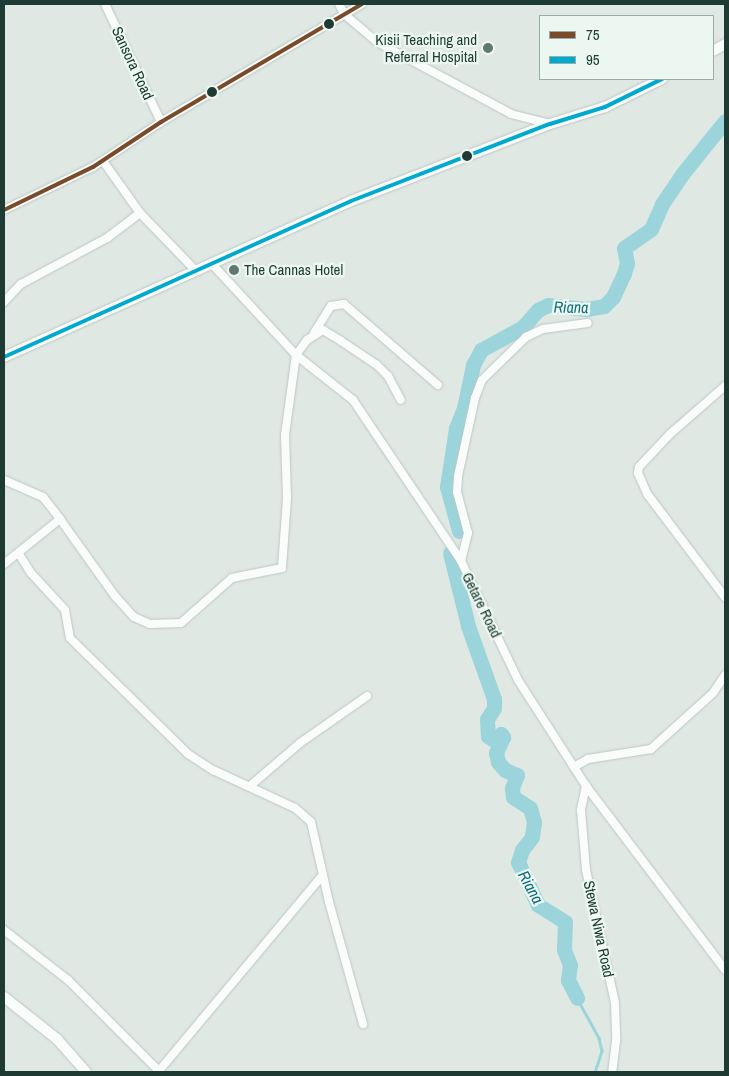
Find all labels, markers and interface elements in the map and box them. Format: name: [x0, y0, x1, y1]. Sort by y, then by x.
legend: [539, 15, 714, 80]
unlabelled marker: [324, 19, 334, 29]
street label: Sansora Road: [108, 24, 158, 102]
text: 75: [586, 24, 600, 45]
place label: Kisii Teaching and Referral Hospital: [375, 30, 477, 65]
marker: Kisii Teaching and Referral Hospital: [481, 41, 495, 55]
text: 95: [586, 49, 600, 70]
unlabelled marker: [207, 87, 217, 97]
unlabelled marker: [462, 151, 472, 161]
place label: The Cannas Hotel: [244, 261, 343, 279]
marker: The Cannas Hotel: [228, 264, 240, 276]
water label: Riana: [553, 297, 589, 317]
street label: Getare Road: [458, 569, 506, 641]
water label: Riana: [514, 867, 548, 907]
street label: Stewa Niwa Road: [580, 879, 618, 979]

